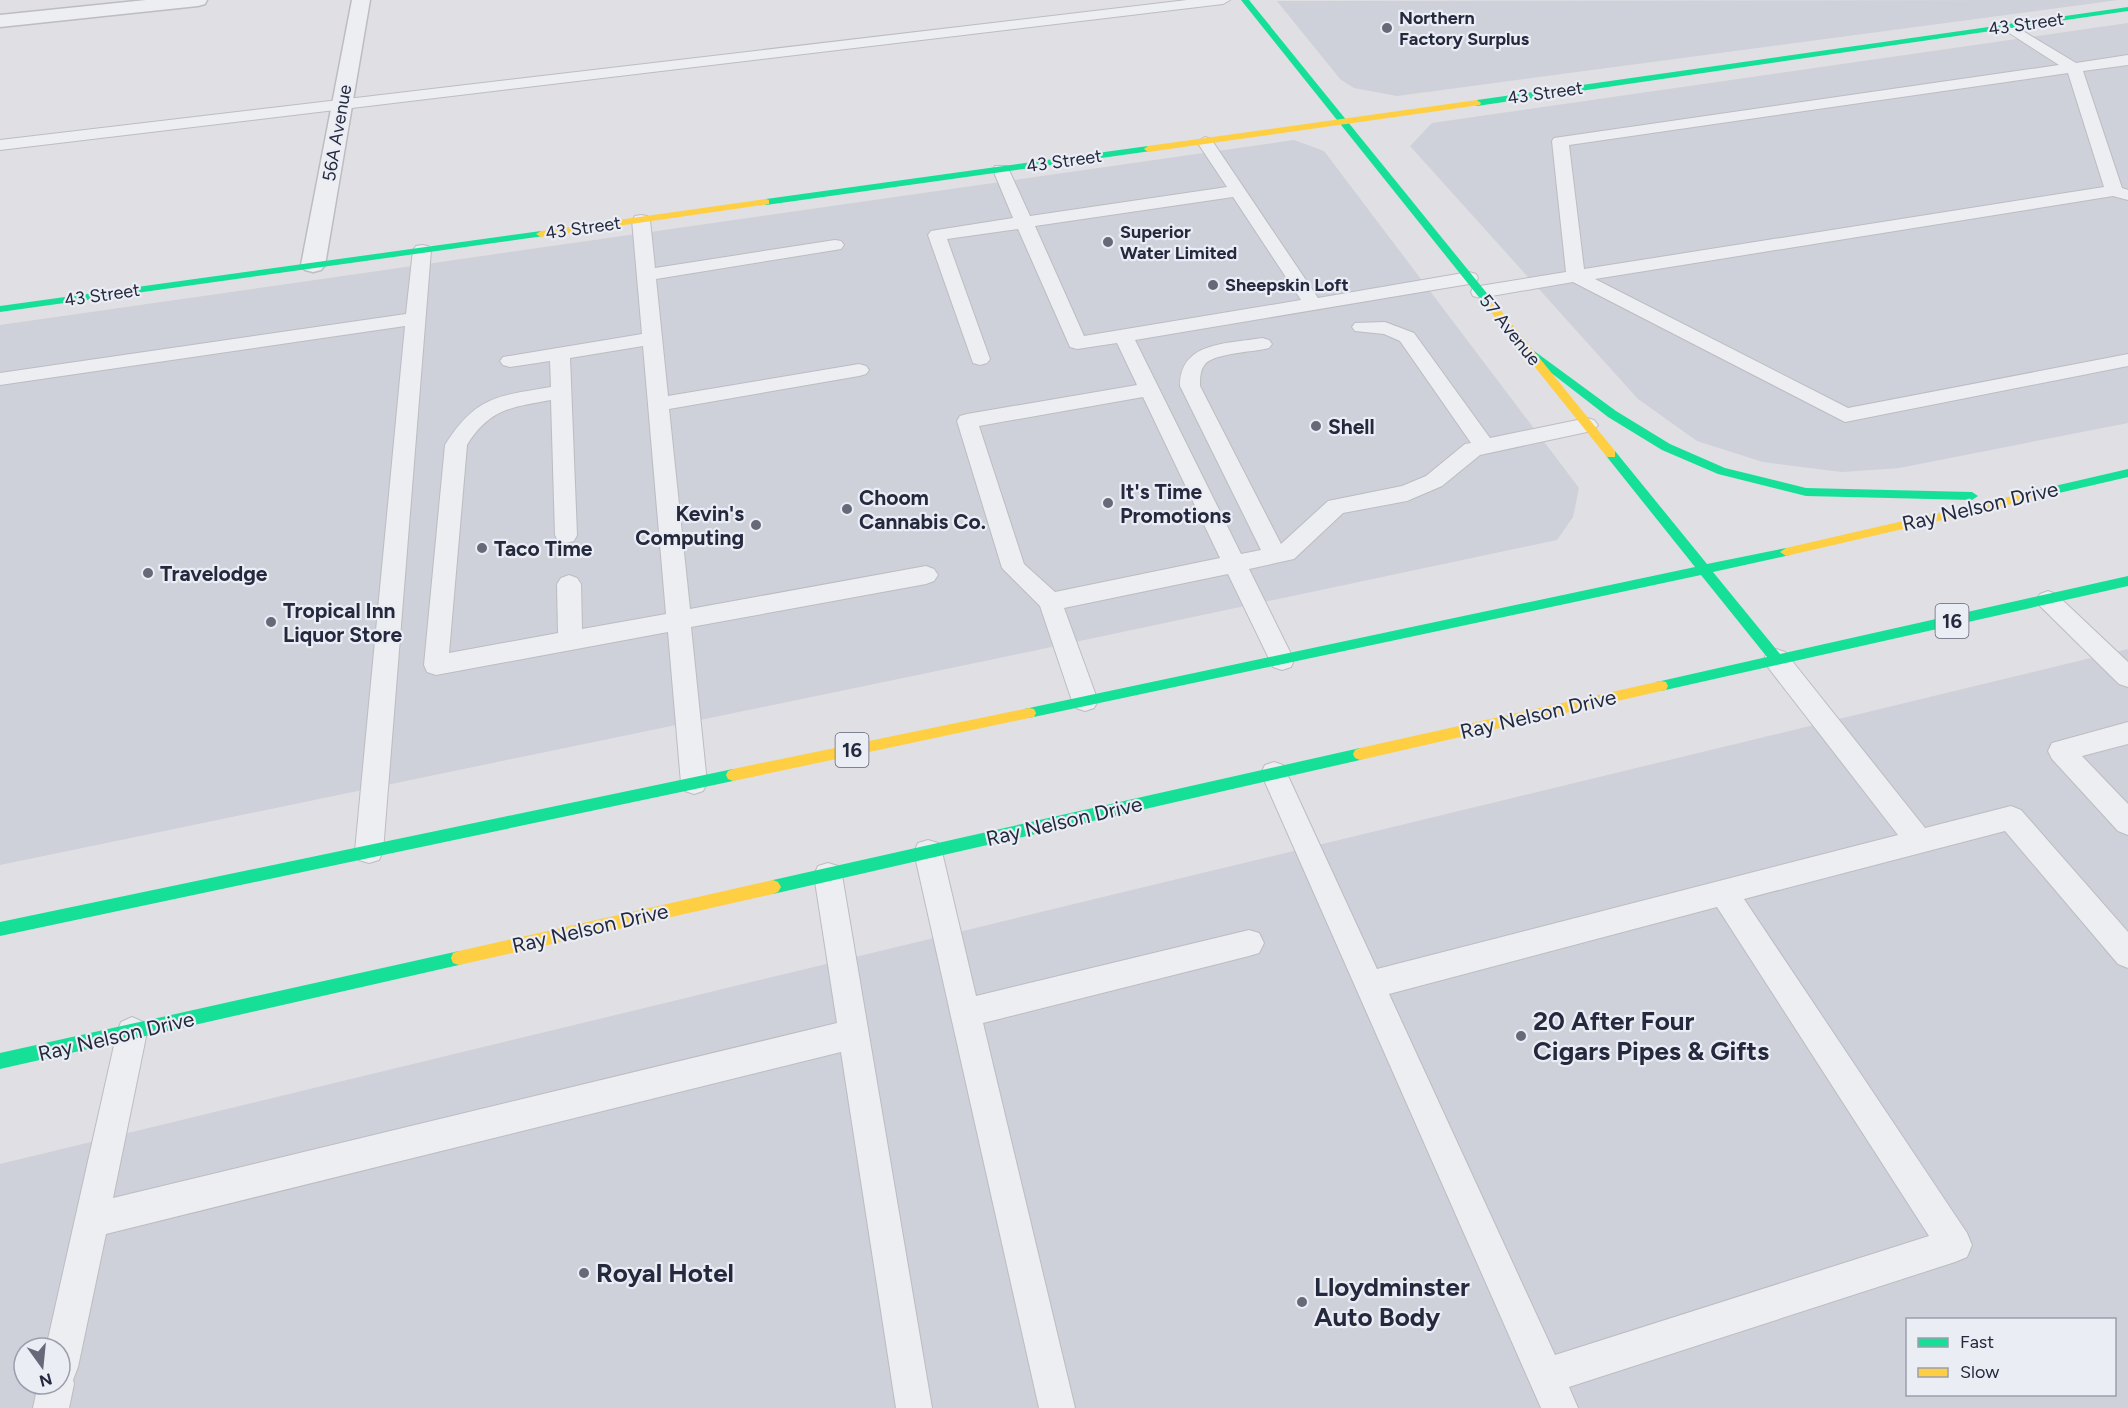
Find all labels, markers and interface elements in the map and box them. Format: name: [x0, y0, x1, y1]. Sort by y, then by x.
place label: Northern Factory Surplus: [1399, 7, 1530, 50]
street label: 43 Street: [1987, 8, 2065, 40]
marker: Northern Factory Surplus: [1380, 21, 1394, 35]
street label: 43 Street: [1506, 77, 1584, 109]
street label: 56A Avenue: [318, 83, 356, 183]
street label: 43 Street: [1025, 145, 1103, 177]
street label: 43 Street: [544, 212, 622, 244]
place label: Superior Water Limited: [1120, 221, 1237, 264]
marker: Superior Water Limited: [1101, 235, 1115, 249]
place label: Sheepskin Loft: [1225, 274, 1349, 296]
marker: Sheepskin Loft: [1206, 278, 1220, 292]
street label: 43 Street: [63, 279, 141, 311]
street label: 57 Avenue: [1475, 290, 1546, 370]
place label: Shell: [1328, 414, 1375, 439]
marker: Shell: [1309, 419, 1323, 433]
street label: Ray Nelson Drive: [1899, 476, 2061, 536]
place label: It's Time Promotions: [1120, 479, 1231, 528]
place label: Choom Cannabis Co.: [859, 485, 986, 534]
marker: It's Time Promotions: [1101, 496, 1115, 510]
place label: Kevin's Computing: [635, 501, 744, 550]
marker: Choom Cannabis Co.: [840, 502, 854, 516]
marker: Kevin's Computing: [749, 518, 763, 532]
place label: Taco Time: [494, 536, 593, 561]
marker: Taco Time: [475, 541, 489, 555]
place label: Travelodge: [160, 561, 268, 586]
marker: Travelodge: [141, 566, 155, 580]
place label: Tropical Inn Liquor Store: [283, 598, 402, 647]
road number: 16: [1936, 604, 1968, 638]
marker: Tropical Inn Liquor Store: [264, 615, 278, 629]
street label: Ray Nelson Drive: [1457, 684, 1619, 744]
road number: 16: [836, 733, 868, 767]
street label: Ray Nelson Drive: [983, 791, 1145, 851]
street label: Ray Nelson Drive: [509, 898, 671, 958]
place label: 20 After Four Cigars Pipes & Gifts: [1533, 1005, 1769, 1067]
street label: Ray Nelson Drive: [35, 1006, 197, 1066]
marker: 20 After Four Cigars Pipes & Gifts: [1514, 1029, 1528, 1043]
place label: Royal Hotel: [596, 1257, 734, 1289]
marker: Royal Hotel: [577, 1266, 591, 1280]
place label: Lloydminster Auto Body: [1314, 1271, 1470, 1333]
marker: Lloydminster Auto Body: [1295, 1295, 1309, 1309]
legend: [1906, 1318, 2116, 1396]
text: Fast: [1960, 1331, 1994, 1353]
north arrow: [12, 1336, 72, 1396]
text: Slow: [1960, 1361, 1999, 1383]
text: N: [37, 1369, 54, 1391]

